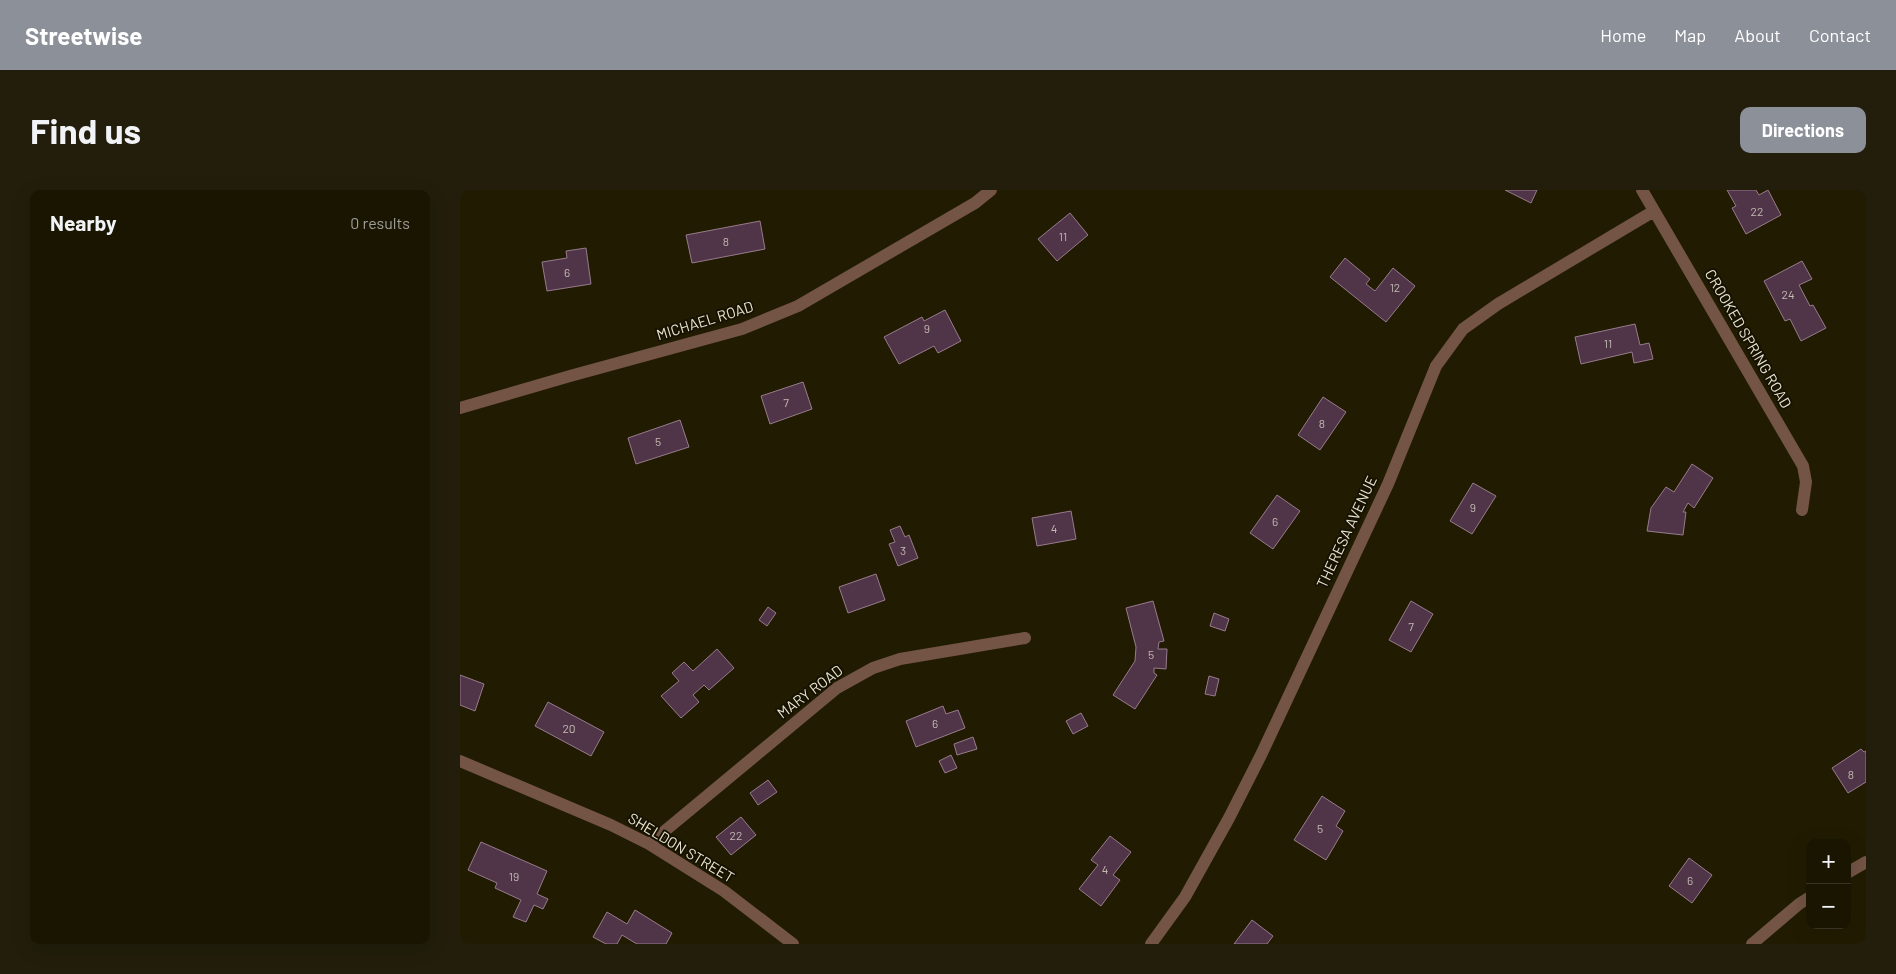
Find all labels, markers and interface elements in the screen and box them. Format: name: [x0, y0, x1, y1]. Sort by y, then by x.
text: Streetwise: [25, 21, 142, 50]
text: Home: [1600, 24, 1646, 46]
text: Map: [1674, 24, 1706, 46]
text: About: [1734, 24, 1781, 46]
text: Contact: [1809, 24, 1871, 46]
button: Directions: [1740, 107, 1866, 153]
text: Find us: [30, 109, 141, 151]
house number: 22: [1751, 204, 1763, 218]
text: Nearby: [50, 210, 116, 235]
text: 0 results: [350, 213, 410, 232]
house number: 11: [1059, 229, 1067, 243]
house number: 8: [723, 234, 729, 248]
house number: 6: [564, 265, 570, 279]
street label: CROOKED SPRING ROAD: [1702, 266, 1796, 411]
house number: 12: [1390, 280, 1400, 294]
house number: 24: [1781, 287, 1795, 301]
street label: MICHAEL ROAD: [654, 297, 755, 343]
house number: 9: [924, 321, 930, 335]
house number: 11: [1604, 336, 1612, 350]
house number: 7: [783, 395, 789, 409]
house number: 8: [1319, 416, 1325, 430]
house number: 5: [655, 434, 661, 448]
street label: THERESA AVENUE: [1312, 473, 1380, 590]
house number: 9: [1470, 500, 1476, 514]
house number: 6: [1272, 514, 1278, 528]
house number: 4: [1051, 521, 1057, 535]
house number: 3: [900, 543, 906, 557]
house number: 7: [1408, 619, 1414, 633]
house number: 5: [1148, 647, 1154, 661]
street label: MARY ROAD: [773, 661, 846, 722]
house number: 6: [932, 716, 938, 730]
house number: 20: [562, 721, 576, 735]
house number: 8: [1848, 767, 1854, 781]
street label: SHELDON STREET: [625, 808, 738, 886]
house number: 5: [1317, 821, 1323, 835]
house number: 22: [730, 828, 742, 842]
map controls: [1806, 839, 1851, 929]
button: +: [1806, 839, 1851, 884]
house number: 4: [1102, 862, 1108, 876]
house number: 19: [509, 869, 519, 883]
house number: 6: [1687, 873, 1693, 887]
button: −: [1806, 884, 1851, 929]

